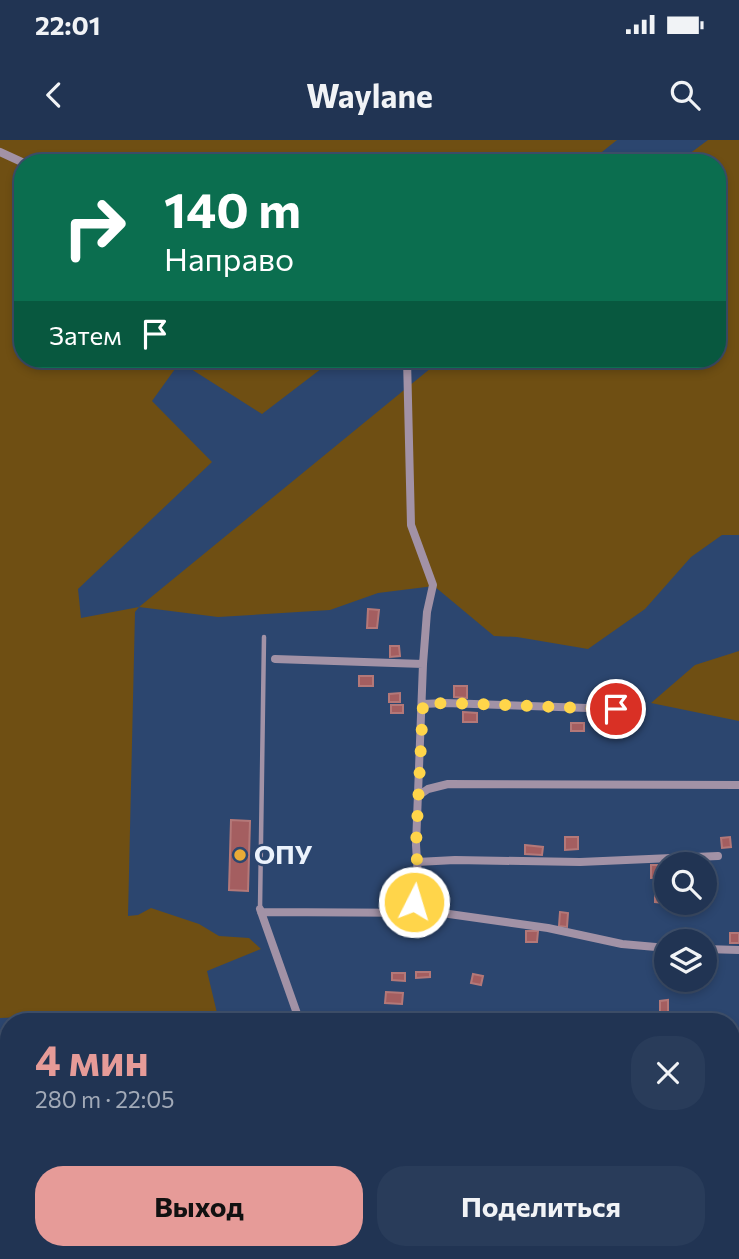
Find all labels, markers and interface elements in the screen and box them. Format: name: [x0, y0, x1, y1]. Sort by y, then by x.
text: 22:01: [35, 9, 101, 40]
text: Waylane: [306, 75, 433, 115]
icon: back: [35, 76, 73, 114]
icon: search: [666, 76, 704, 114]
text: 140 m: [164, 178, 301, 238]
icon: right: [49, 182, 140, 273]
text: Направо: [164, 238, 294, 278]
icon: arrive: [136, 315, 174, 353]
text: Затем: [49, 319, 122, 350]
pin: [586, 679, 646, 739]
icon: arrive: [597, 690, 635, 728]
place label: ОПУ: [254, 838, 313, 869]
marker: ОПУ: [232, 847, 248, 863]
map controls: [654, 852, 717, 992]
button: search: [654, 852, 717, 915]
position arrow: [377, 865, 451, 939]
button: layers: [654, 929, 717, 992]
text: 4 мин: [35, 1033, 149, 1085]
button: close: [631, 1036, 705, 1110]
text: 280 m · 22:05: [35, 1085, 175, 1113]
button: Выход: [35, 1166, 363, 1246]
button: Поделиться: [377, 1166, 705, 1246]

